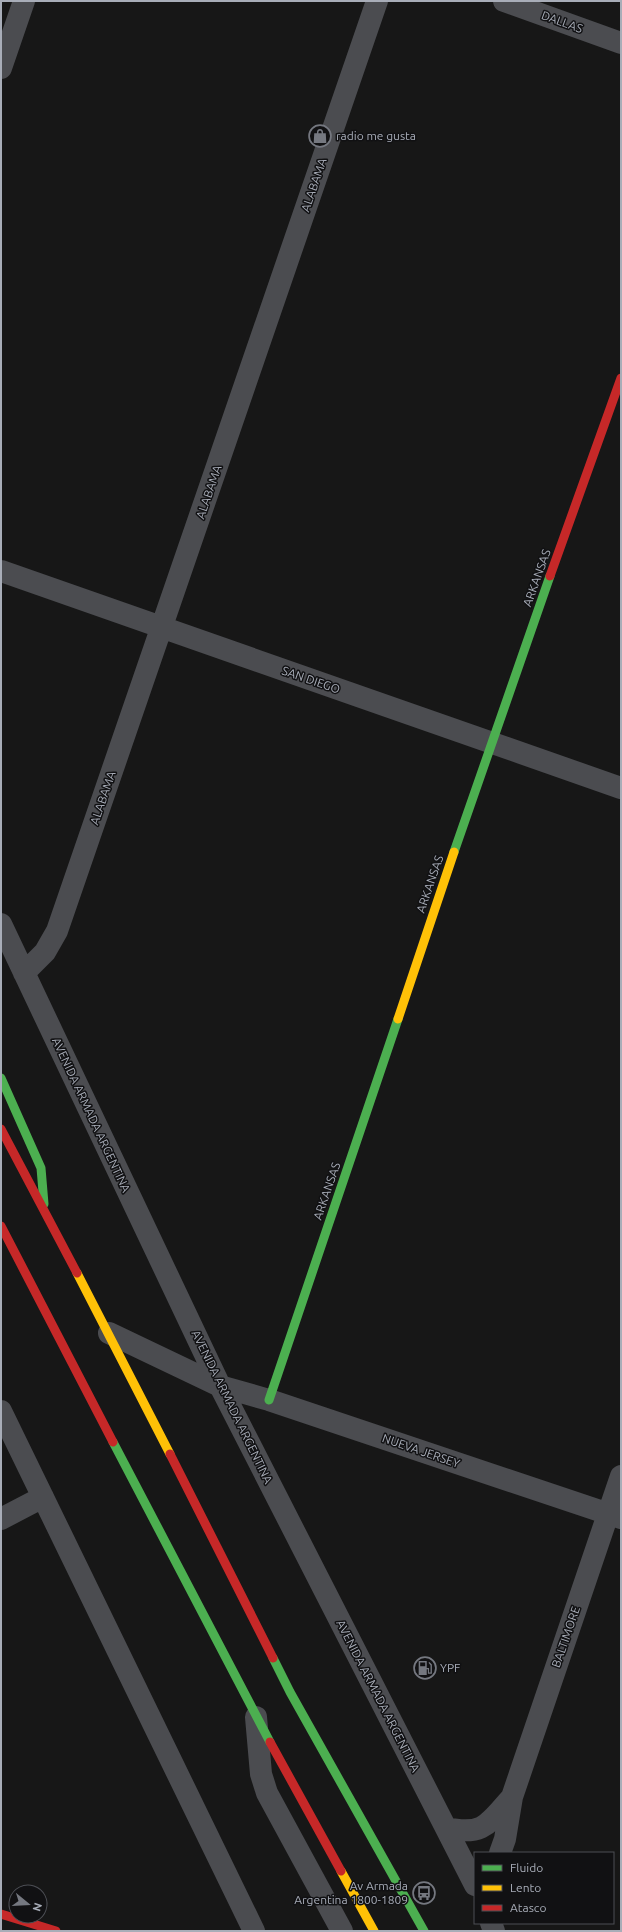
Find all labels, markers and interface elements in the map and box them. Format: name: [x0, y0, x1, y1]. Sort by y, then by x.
street label: DALLAS: [540, 8, 585, 35]
shop icon: radio me gusta: [307, 123, 333, 149]
place label: radio me gusta: [336, 129, 416, 142]
street label: ALABAMA: [298, 156, 329, 213]
street label: ALABAMA: [193, 463, 224, 520]
street label: ARKANSAS: [520, 547, 553, 608]
street label: SAN DIEGO: [280, 663, 342, 696]
street label: ALABAMA: [87, 769, 118, 826]
street label: ARKANSAS: [414, 853, 445, 914]
street label: AVENIDA ARMADA ARGENTINA: [50, 1035, 133, 1194]
street label: ARKANSAS: [311, 1160, 342, 1221]
street label: AVENIDA ARMADA ARGENTINA: [190, 1328, 275, 1486]
street label: NUEVA JERSEY: [381, 1431, 462, 1470]
street label: BALTIMORE: [549, 1604, 582, 1669]
street label: AVENIDA ARMADA ARGENTINA: [334, 1618, 423, 1774]
fuel station icon: YPF: [412, 1655, 438, 1681]
place label: YPF: [440, 1661, 460, 1674]
legend: [474, 1852, 614, 1924]
text: Fluido: [510, 1861, 543, 1874]
place label: Av Armada Argentina 1800-1809: [294, 1879, 408, 1906]
bus stop icon: Av Armada Argentina 1800-1809: [411, 1880, 437, 1906]
text: Lento: [510, 1881, 541, 1894]
north arrow: [8, 1884, 48, 1924]
text: N: [31, 1901, 44, 1913]
text: Atasco: [510, 1901, 546, 1914]

